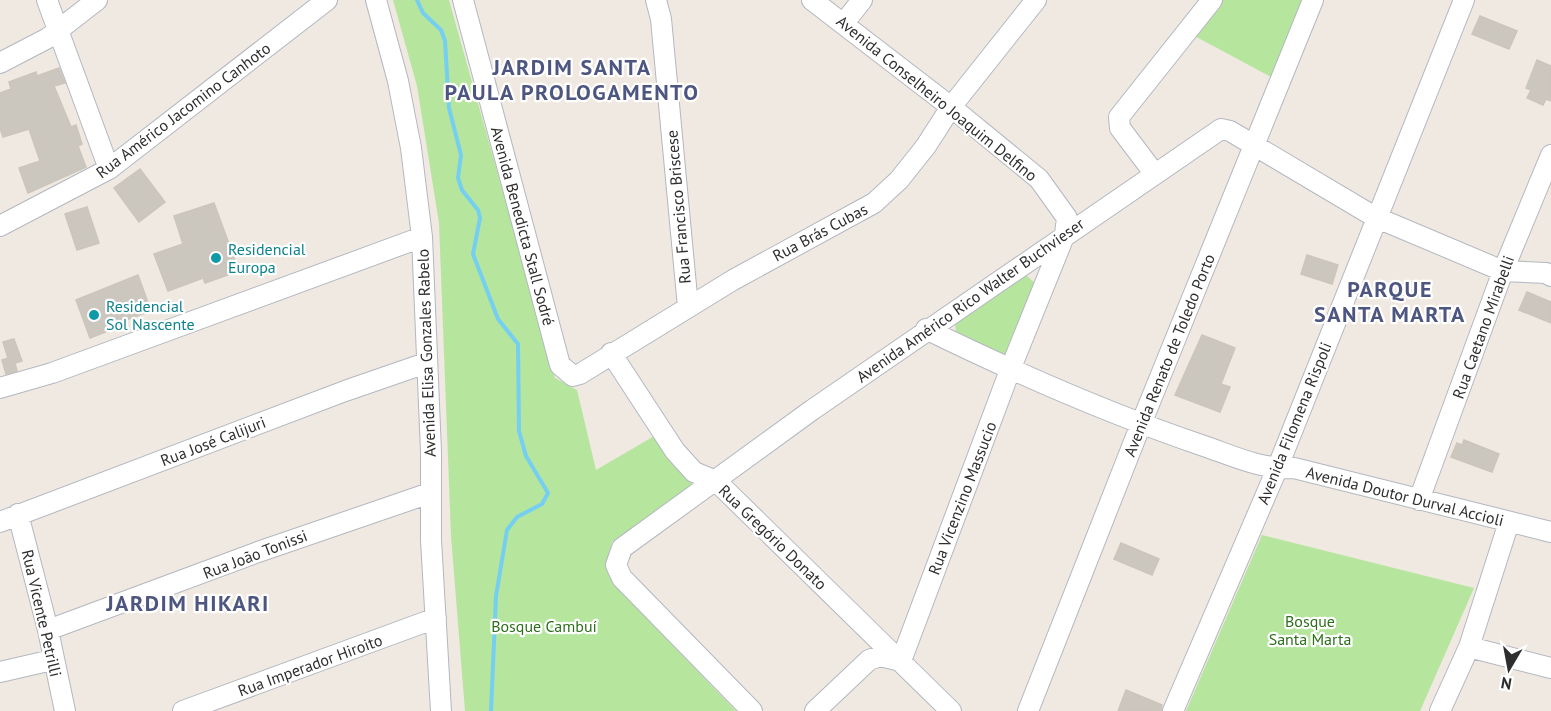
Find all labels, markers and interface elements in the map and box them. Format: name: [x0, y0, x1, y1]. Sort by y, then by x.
street label: Avenida Conselheiro Joaquim Delfino: [833, 11, 1041, 185]
street label: Rua Américo Jacomino Canhoto: [92, 38, 274, 182]
district label: JARDIM SANTA PAULA PROLOGAMENTO: [445, 53, 699, 106]
street label: Avenida Benedicta Stall Sodré: [487, 124, 559, 328]
street label: Rua Francisco Briscese: [661, 129, 695, 285]
street label: Rua Brás Cubas: [769, 198, 871, 265]
street label: Avenida Américo Rico Walter Buchvieser: [852, 213, 1088, 387]
place label: Residencial Europa: [228, 239, 306, 277]
street label: Avenida Elisa Gonzales Rabelo: [412, 249, 440, 457]
marker: Residencial Europa: [209, 251, 223, 265]
street label: Avenida Renato de Toledo Porto: [1119, 251, 1219, 459]
street label: Rua Caetano Mirabelli: [1448, 253, 1518, 401]
district label: PARQUE SANTA MARTA: [1314, 275, 1466, 328]
place label: Residencial Sol Nascente: [106, 296, 195, 334]
marker: Residencial Sol Nascente: [87, 308, 101, 322]
street label: Avenida Filomena Rispoli: [1252, 339, 1336, 507]
street label: Rua José Calijuri: [158, 412, 268, 470]
street label: Rua Vicenzino Massucio: [924, 419, 1000, 577]
street label: Avenida Doutor Durval Accioli: [1304, 462, 1506, 530]
street label: Rua Gregório Donato: [715, 480, 831, 594]
street label: Rua João Tonissi: [200, 525, 310, 583]
street label: Rua Vicente Petrilli: [18, 548, 66, 678]
district label: JARDIM HIKARI: [105, 589, 270, 617]
park label: Bosque Santa Marta: [1269, 611, 1351, 649]
park label: Bosque Cambuí: [491, 616, 597, 636]
street label: Rua Imperador Hiroito: [235, 630, 385, 700]
north arrow: [1479, 639, 1539, 699]
text: N: [1499, 673, 1513, 695]

